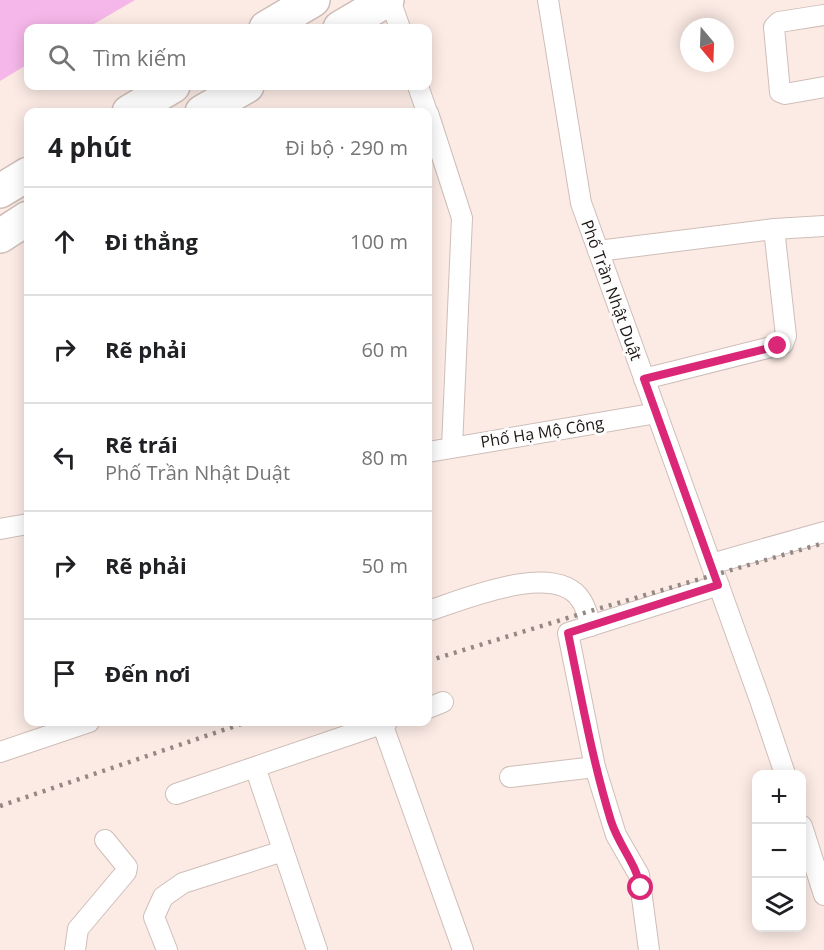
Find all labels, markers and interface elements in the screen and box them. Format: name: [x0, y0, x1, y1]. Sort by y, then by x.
north arrow: [680, 18, 734, 72]
search box: [24, 24, 432, 90]
icon: search: [45, 41, 78, 74]
text: Tìm kiếm: [93, 42, 187, 72]
text: 4 phút: [48, 129, 132, 165]
text: Đi bộ · 290 m: [285, 134, 408, 161]
street label: Phố Trần Nhật Duật: [576, 217, 648, 364]
icon: ahead: [48, 225, 81, 258]
text: Đi thẳng: [105, 226, 198, 256]
text: 100 m: [350, 228, 408, 255]
route end: [764, 332, 790, 358]
icon: right: [48, 333, 81, 366]
text: Rẽ phải: [105, 334, 187, 364]
text: 60 m: [361, 336, 408, 363]
street label: Phố Hạ Mộ Công: [479, 411, 605, 453]
text: Rẽ trái: [105, 429, 178, 459]
icon: left: [48, 441, 81, 474]
text: 80 m: [361, 444, 408, 471]
text: Phố Trần Nhật Duật: [105, 459, 290, 486]
icon: right: [48, 549, 81, 582]
text: Rẽ phải: [105, 550, 187, 580]
text: 50 m: [361, 552, 408, 579]
icon: arrive: [48, 657, 81, 690]
text: Đến nơi: [105, 658, 191, 688]
map controls: [752, 770, 806, 932]
button: +: [752, 770, 806, 824]
button: −: [752, 824, 806, 878]
route start: [627, 874, 653, 900]
button: layers: [752, 878, 806, 932]

